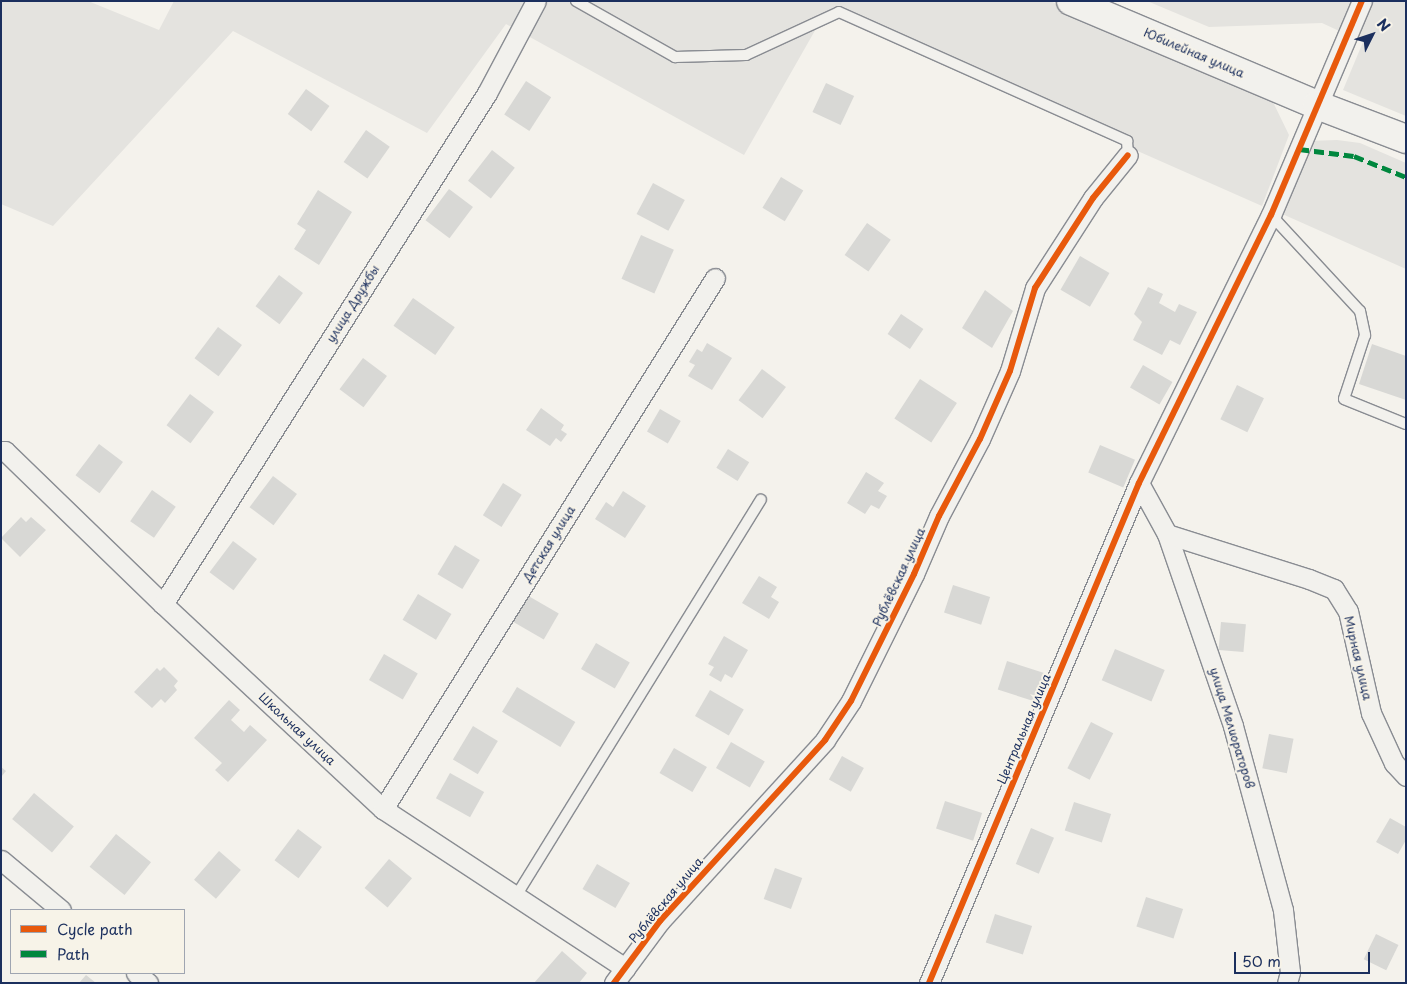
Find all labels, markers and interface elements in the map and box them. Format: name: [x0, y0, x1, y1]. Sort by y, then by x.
north arrow: [1347, 10, 1397, 60]
text: N: [1372, 14, 1395, 36]
street label: Юбилейная улица: [1141, 25, 1247, 81]
street label: улица Дружбы: [323, 263, 383, 345]
street label: Детская улица: [520, 503, 578, 585]
street label: Рублёвская улица: [870, 525, 928, 629]
street label: Мирная улица: [1341, 614, 1375, 702]
street label: улица Мелиораторов: [1207, 666, 1257, 790]
street label: Центральная улица: [994, 672, 1054, 786]
street label: Школьная улица: [255, 690, 339, 768]
street label: Рублёвская улица: [626, 854, 706, 946]
legend: [10, 909, 185, 974]
text: Cycle path: [57, 917, 133, 940]
text: Path: [57, 942, 89, 965]
scale bar: [1237, 942, 1373, 974]
text: 50 m: [1242, 949, 1281, 972]

